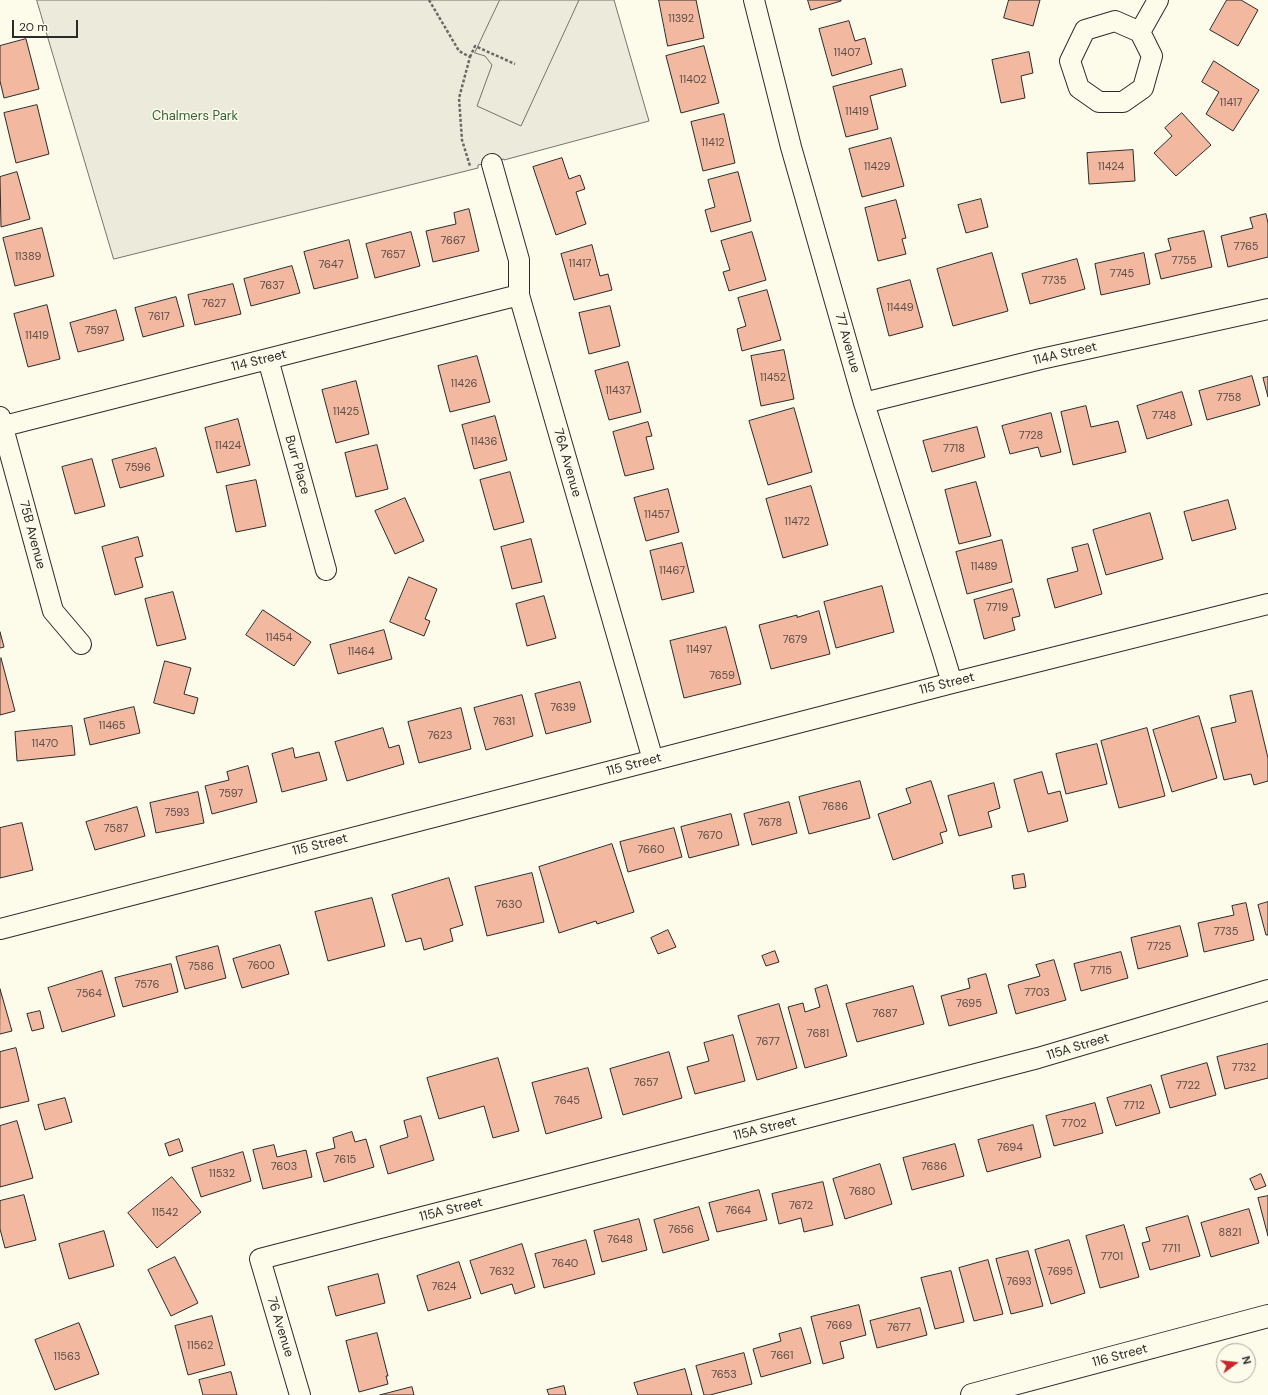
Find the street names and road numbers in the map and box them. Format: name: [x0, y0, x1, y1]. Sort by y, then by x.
street label: 77 Avenue: [831, 311, 863, 375]
street label: 114A Street: [1032, 339, 1098, 369]
street label: 114 Street: [230, 347, 288, 375]
street label: 76A Avenue: [550, 427, 584, 499]
street label: Burr Place: [281, 434, 313, 496]
street label: 75B Avenue: [15, 499, 49, 571]
street label: 115 Street: [918, 670, 976, 698]
street label: 115 Street: [605, 750, 663, 780]
street label: 115 Street: [291, 831, 349, 859]
street label: 115A Street: [1045, 1030, 1111, 1064]
street label: 115A Street: [732, 1114, 798, 1144]
street label: 115A Street: [418, 1195, 484, 1225]
street label: 76 Avenue: [263, 1295, 297, 1359]
street label: 116 Street: [1091, 1341, 1149, 1371]

